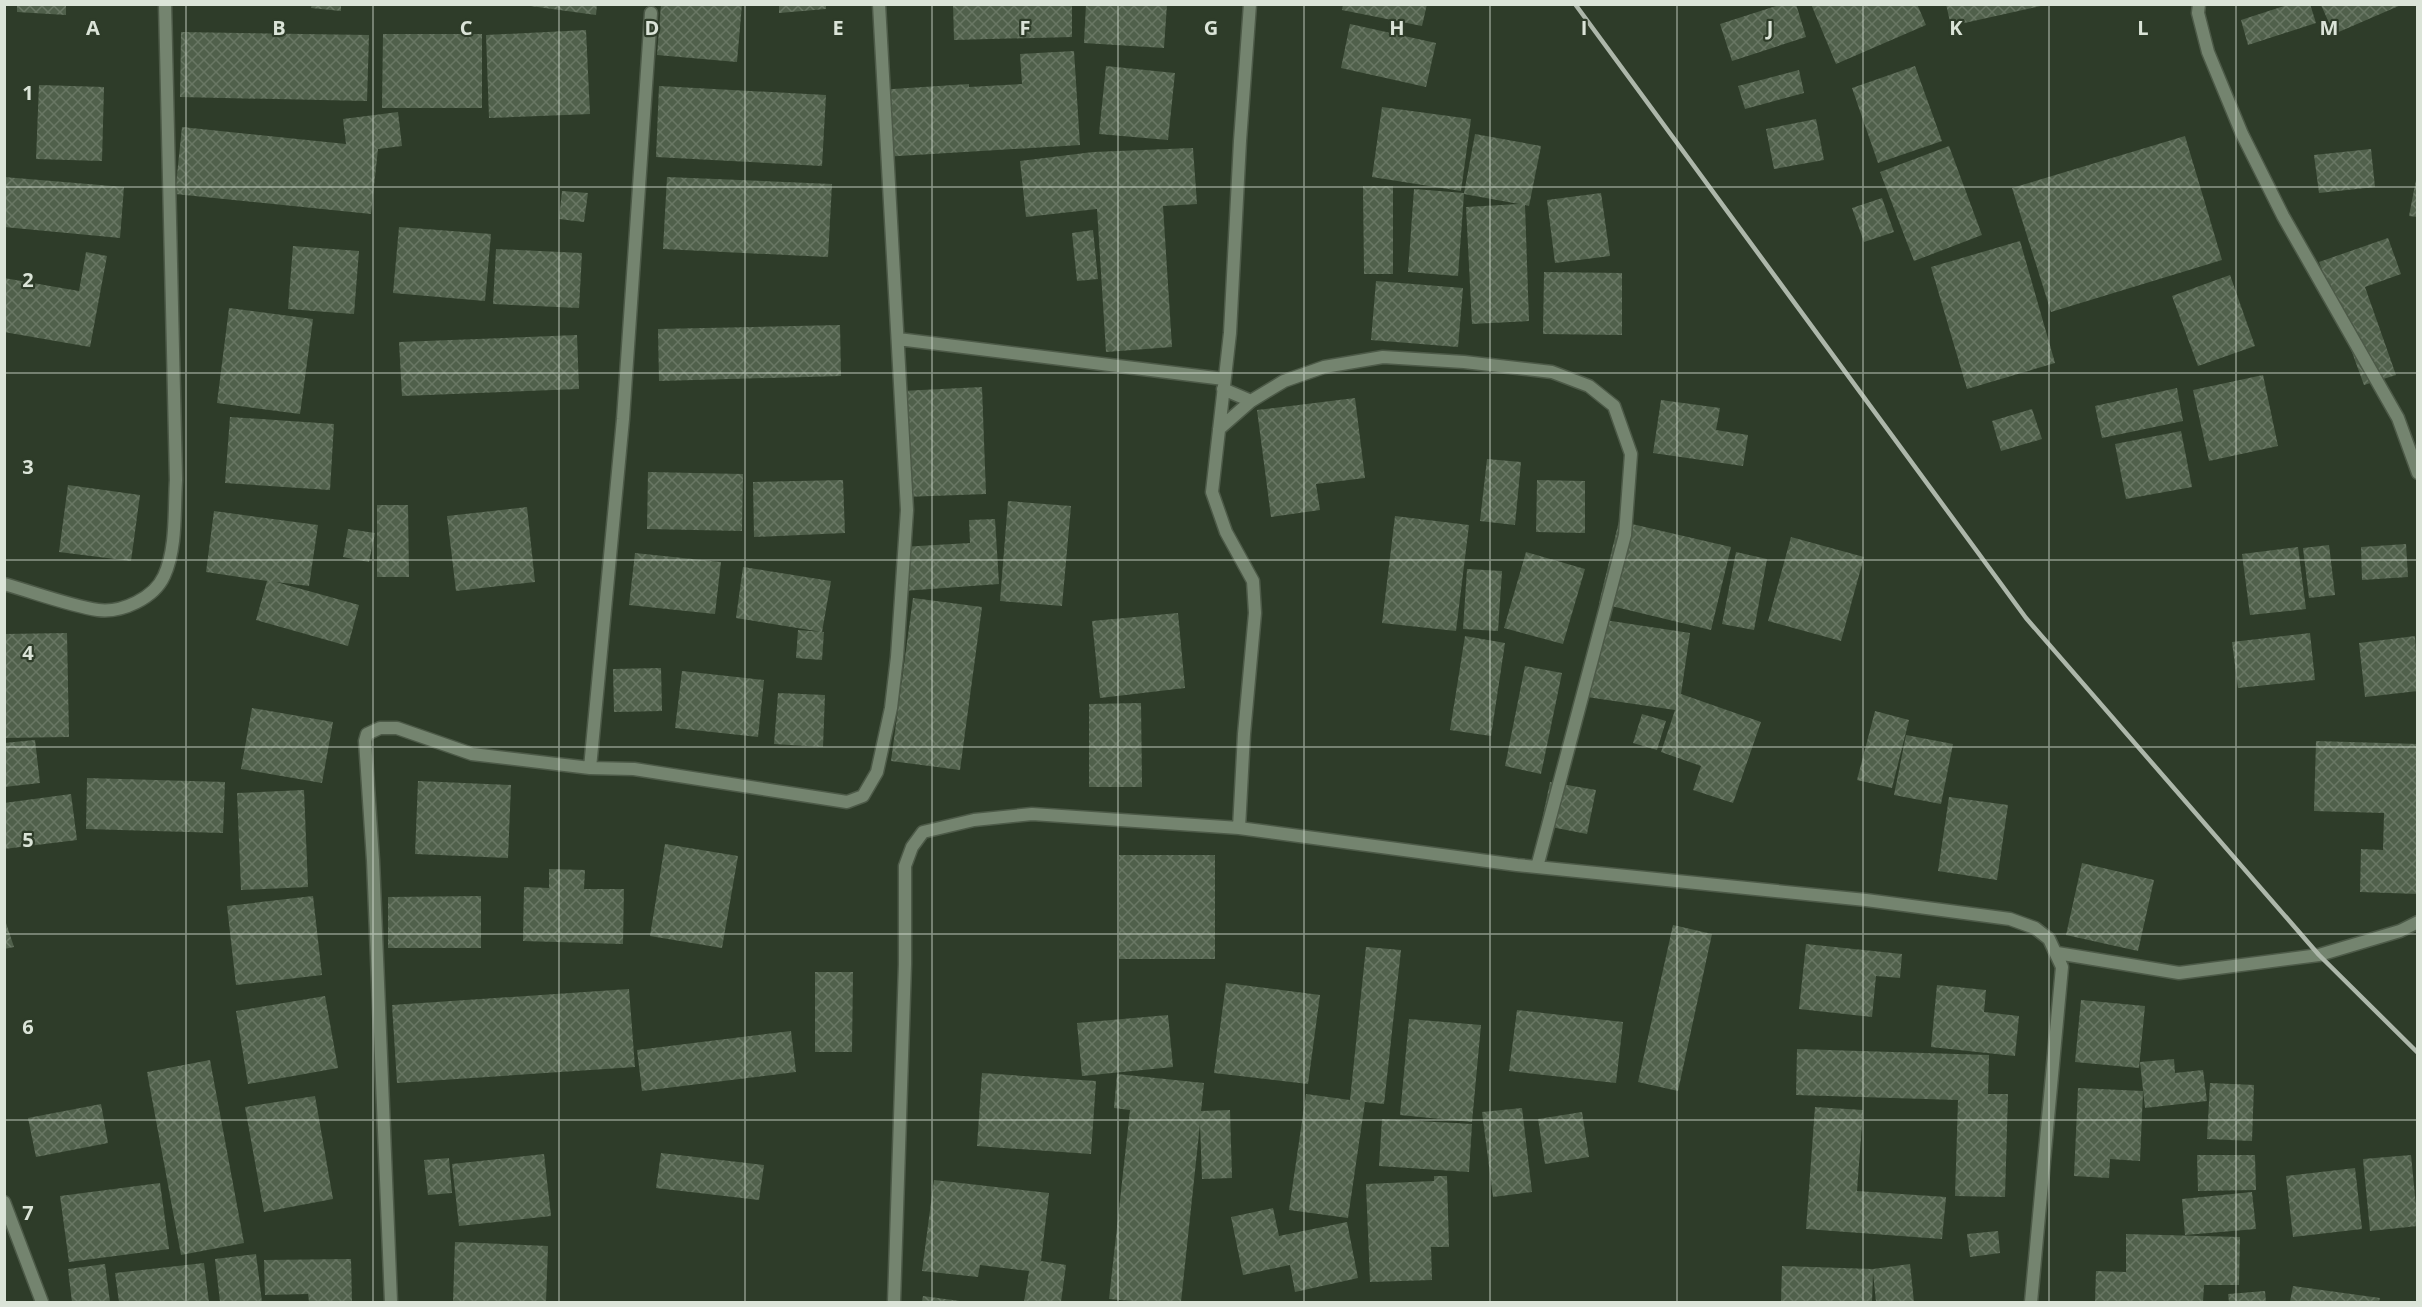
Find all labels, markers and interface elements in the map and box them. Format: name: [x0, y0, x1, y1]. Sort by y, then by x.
text: A: [86, 14, 100, 41]
text: B: [272, 14, 286, 41]
text: C: [460, 14, 473, 41]
text: D: [645, 14, 659, 41]
text: E: [832, 14, 844, 41]
text: F: [1020, 14, 1030, 41]
text: G: [1204, 14, 1218, 41]
text: H: [1389, 14, 1405, 41]
text: I: [1581, 14, 1587, 41]
text: J: [1765, 14, 1773, 41]
text: K: [1949, 14, 1963, 41]
text: L: [2137, 14, 2149, 41]
text: M: [2320, 14, 2338, 41]
text: 1: [22, 79, 34, 106]
text: 2: [22, 266, 34, 293]
text: 3: [22, 453, 34, 480]
text: 4: [22, 639, 34, 666]
text: 5: [22, 826, 34, 853]
text: 6: [22, 1013, 34, 1040]
text: 7: [22, 1199, 34, 1226]

